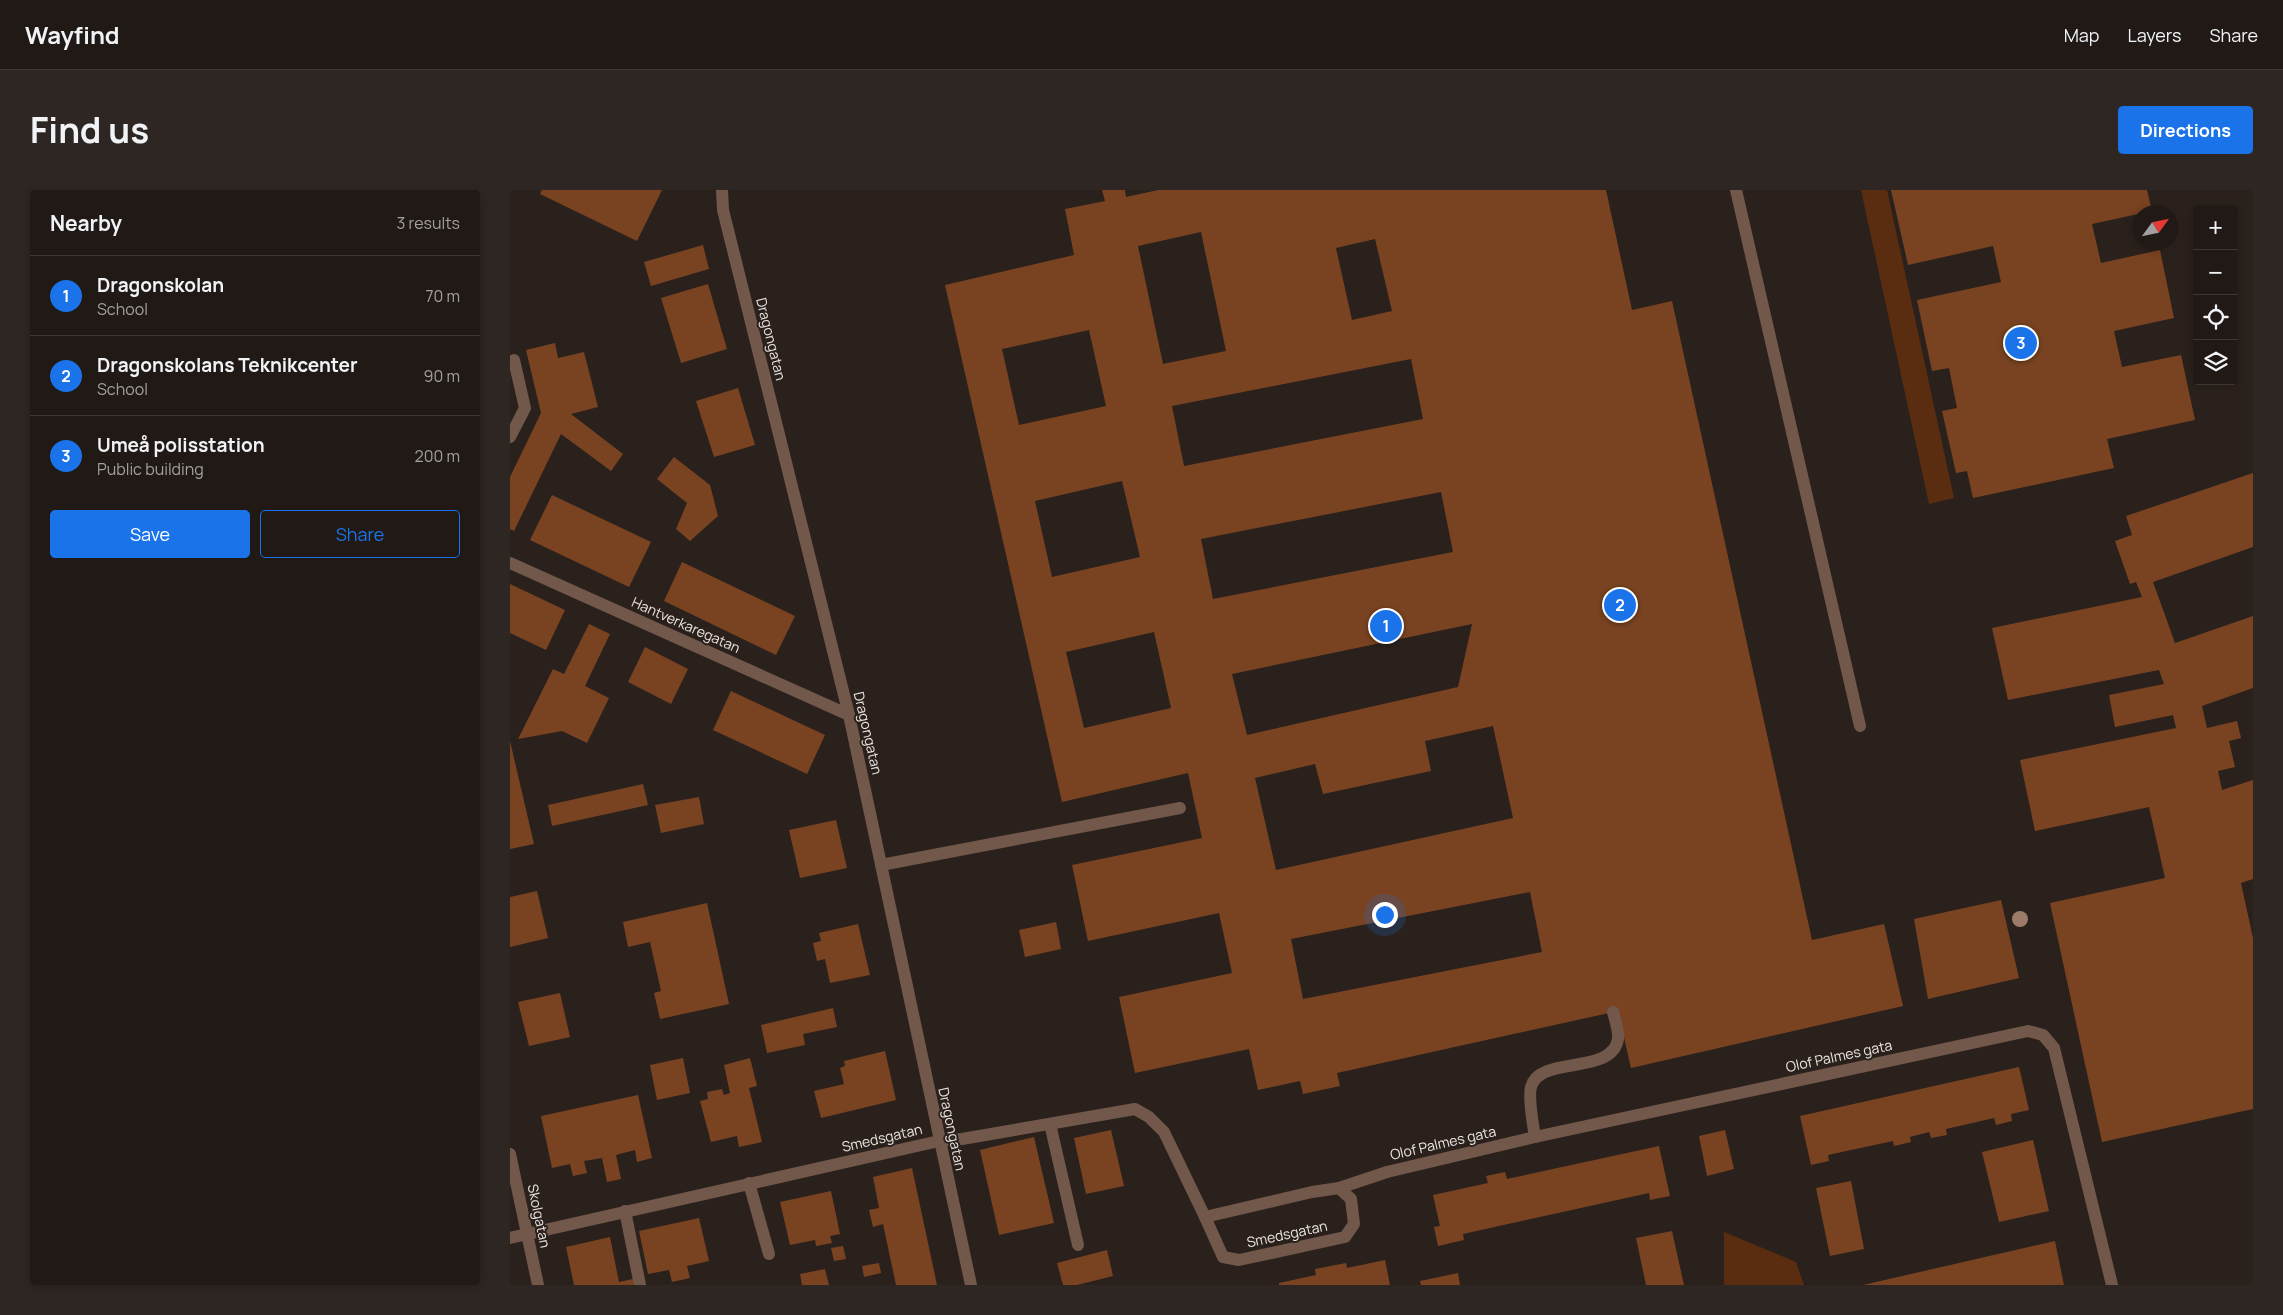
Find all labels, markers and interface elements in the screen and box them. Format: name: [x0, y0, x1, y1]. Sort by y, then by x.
text: Wayfind: [25, 18, 120, 51]
text: Map: [2064, 23, 2099, 47]
text: Layers: [2127, 23, 2181, 47]
text: Share: [2209, 23, 2258, 47]
text: Find us: [30, 106, 149, 154]
button: Directions: [2118, 106, 2253, 154]
north arrow: [2133, 205, 2178, 250]
map controls: [2193, 205, 2238, 385]
button: +: [2193, 205, 2238, 250]
text: Nearby: [50, 209, 122, 237]
text: 3 results: [397, 212, 460, 234]
button: −: [2193, 250, 2238, 295]
text: Dragonskolan: [97, 272, 224, 298]
text: 1: [62, 285, 70, 307]
text: 70 m: [425, 285, 460, 307]
button: locate: [2193, 295, 2238, 340]
street label: Dragongatan: [752, 296, 791, 382]
text: School: [97, 298, 148, 320]
pin: 3: [2005, 324, 2037, 362]
button: layers: [2193, 340, 2238, 385]
text: Dragonskolans Teknikcenter: [97, 352, 358, 378]
text: 2: [61, 365, 71, 387]
text: 90 m: [424, 365, 460, 387]
text: School: [97, 378, 148, 400]
text: Umeå polisstation: [97, 432, 265, 458]
text: 3: [61, 445, 71, 467]
text: 200 m: [415, 445, 460, 467]
text: Public building: [97, 458, 204, 480]
button: Save: [50, 510, 250, 558]
button: Share: [260, 510, 460, 558]
pin: 2: [1604, 586, 1636, 624]
street label: Hantverkaregatan: [629, 592, 743, 657]
pin: 1: [1370, 607, 1402, 645]
street label: Dragongatan: [850, 690, 887, 776]
your location: [1372, 902, 1398, 928]
street label: Olof Palmes gata: [1784, 1035, 1894, 1076]
street label: Dragongatan: [934, 1086, 971, 1172]
street label: Smedsgatan: [840, 1119, 924, 1156]
street label: Olof Palmes gata: [1388, 1121, 1498, 1164]
street label: Skolgatan: [523, 1182, 556, 1250]
street label: Smedsgatan: [1245, 1216, 1329, 1251]

